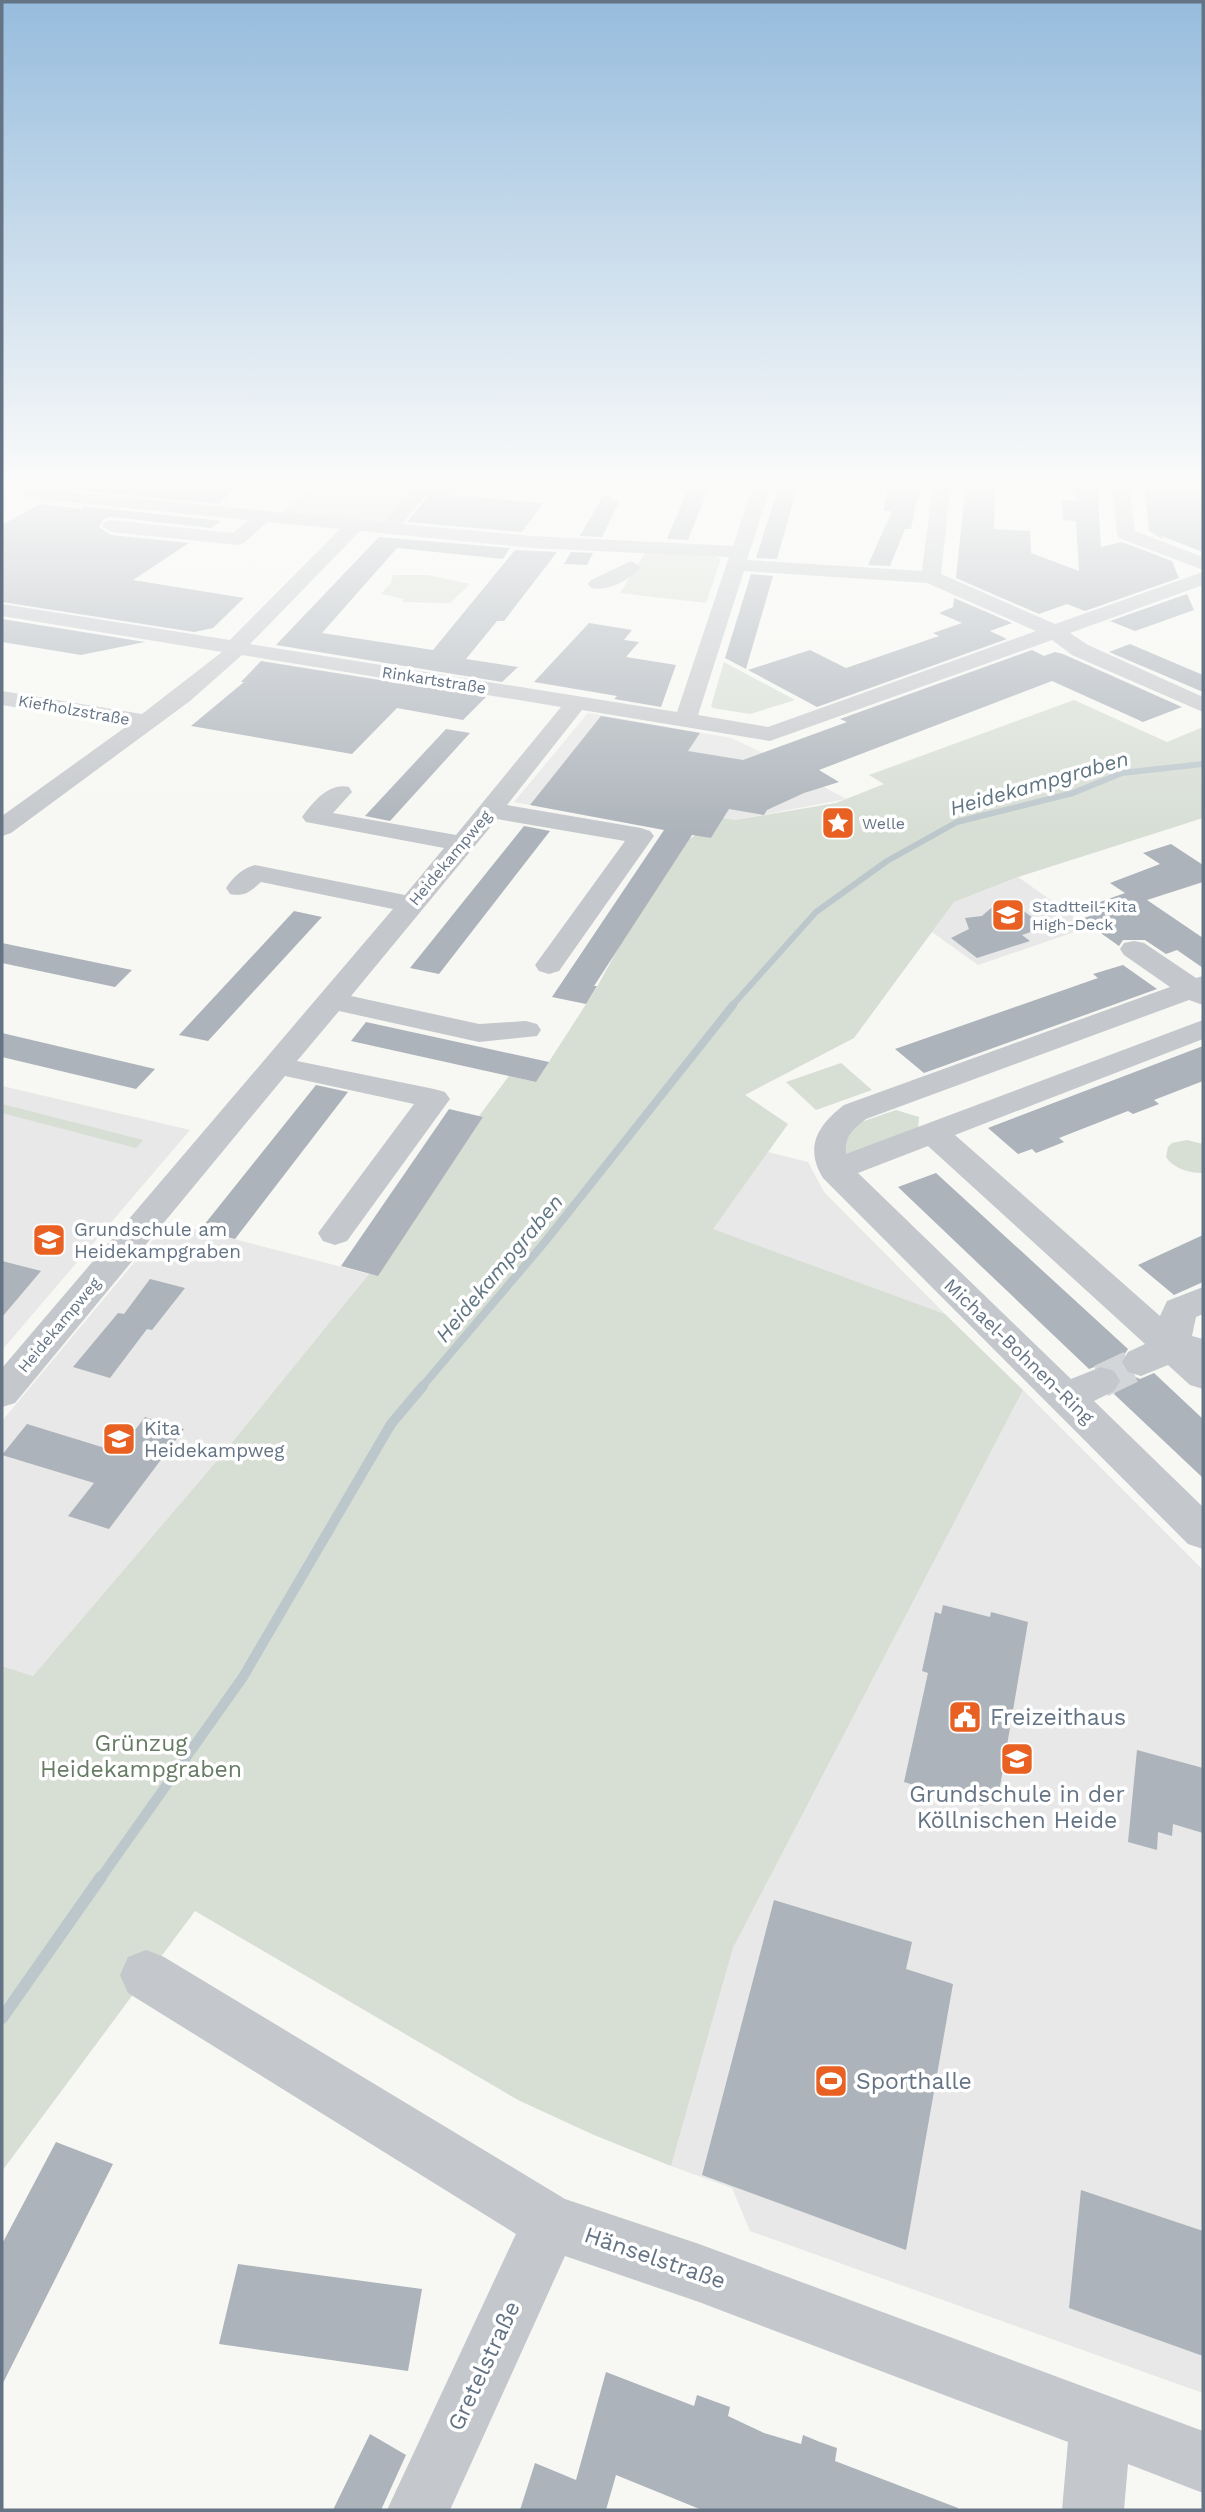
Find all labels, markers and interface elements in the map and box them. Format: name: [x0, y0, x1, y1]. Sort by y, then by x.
street label: Rinkartstraße: [381, 662, 487, 698]
street label: Kiefholzstraße: [17, 691, 131, 729]
water label: Heidekampgraben: [947, 746, 1131, 820]
place icon: Welle: [819, 804, 857, 842]
street label: Heidekampweg: [405, 806, 496, 909]
place label: Welle: [862, 814, 905, 833]
school or university icon: Stadtteil-Kita High-Deck: [989, 896, 1027, 934]
place label: Stadtteil-Kita High-Deck: [1032, 897, 1137, 934]
water label: Heidekampgraben: [430, 1189, 568, 1347]
place label: Grundschule am Heidekampgraben: [74, 1218, 241, 1263]
school or university icon: Grundschule am Heidekampgraben: [30, 1221, 68, 1259]
street label: Heidekampweg: [14, 1273, 105, 1376]
street label: Michael-Bohnen-Ring: [939, 1274, 1099, 1429]
place label: Kita Heidekampweg: [144, 1417, 285, 1462]
school or university icon: Kita Heidekampweg: [100, 1420, 138, 1458]
public building icon: Freizeithaus: [946, 1698, 984, 1736]
place label: Freizeithaus: [990, 1704, 1126, 1731]
park label: Grünzug Heidekampgraben: [40, 1730, 242, 1783]
school or university icon: Grundschule in der Köllnischen Heide: [998, 1740, 1036, 1778]
place label: Grundschule in der Köllnischen Heide: [909, 1781, 1125, 1834]
sports icon: Sporthalle: [812, 2062, 850, 2100]
place label: Sporthalle: [856, 2068, 972, 2095]
street label: Hänselstraße: [581, 2221, 729, 2295]
street label: Gretelstraße: [442, 2297, 526, 2435]

